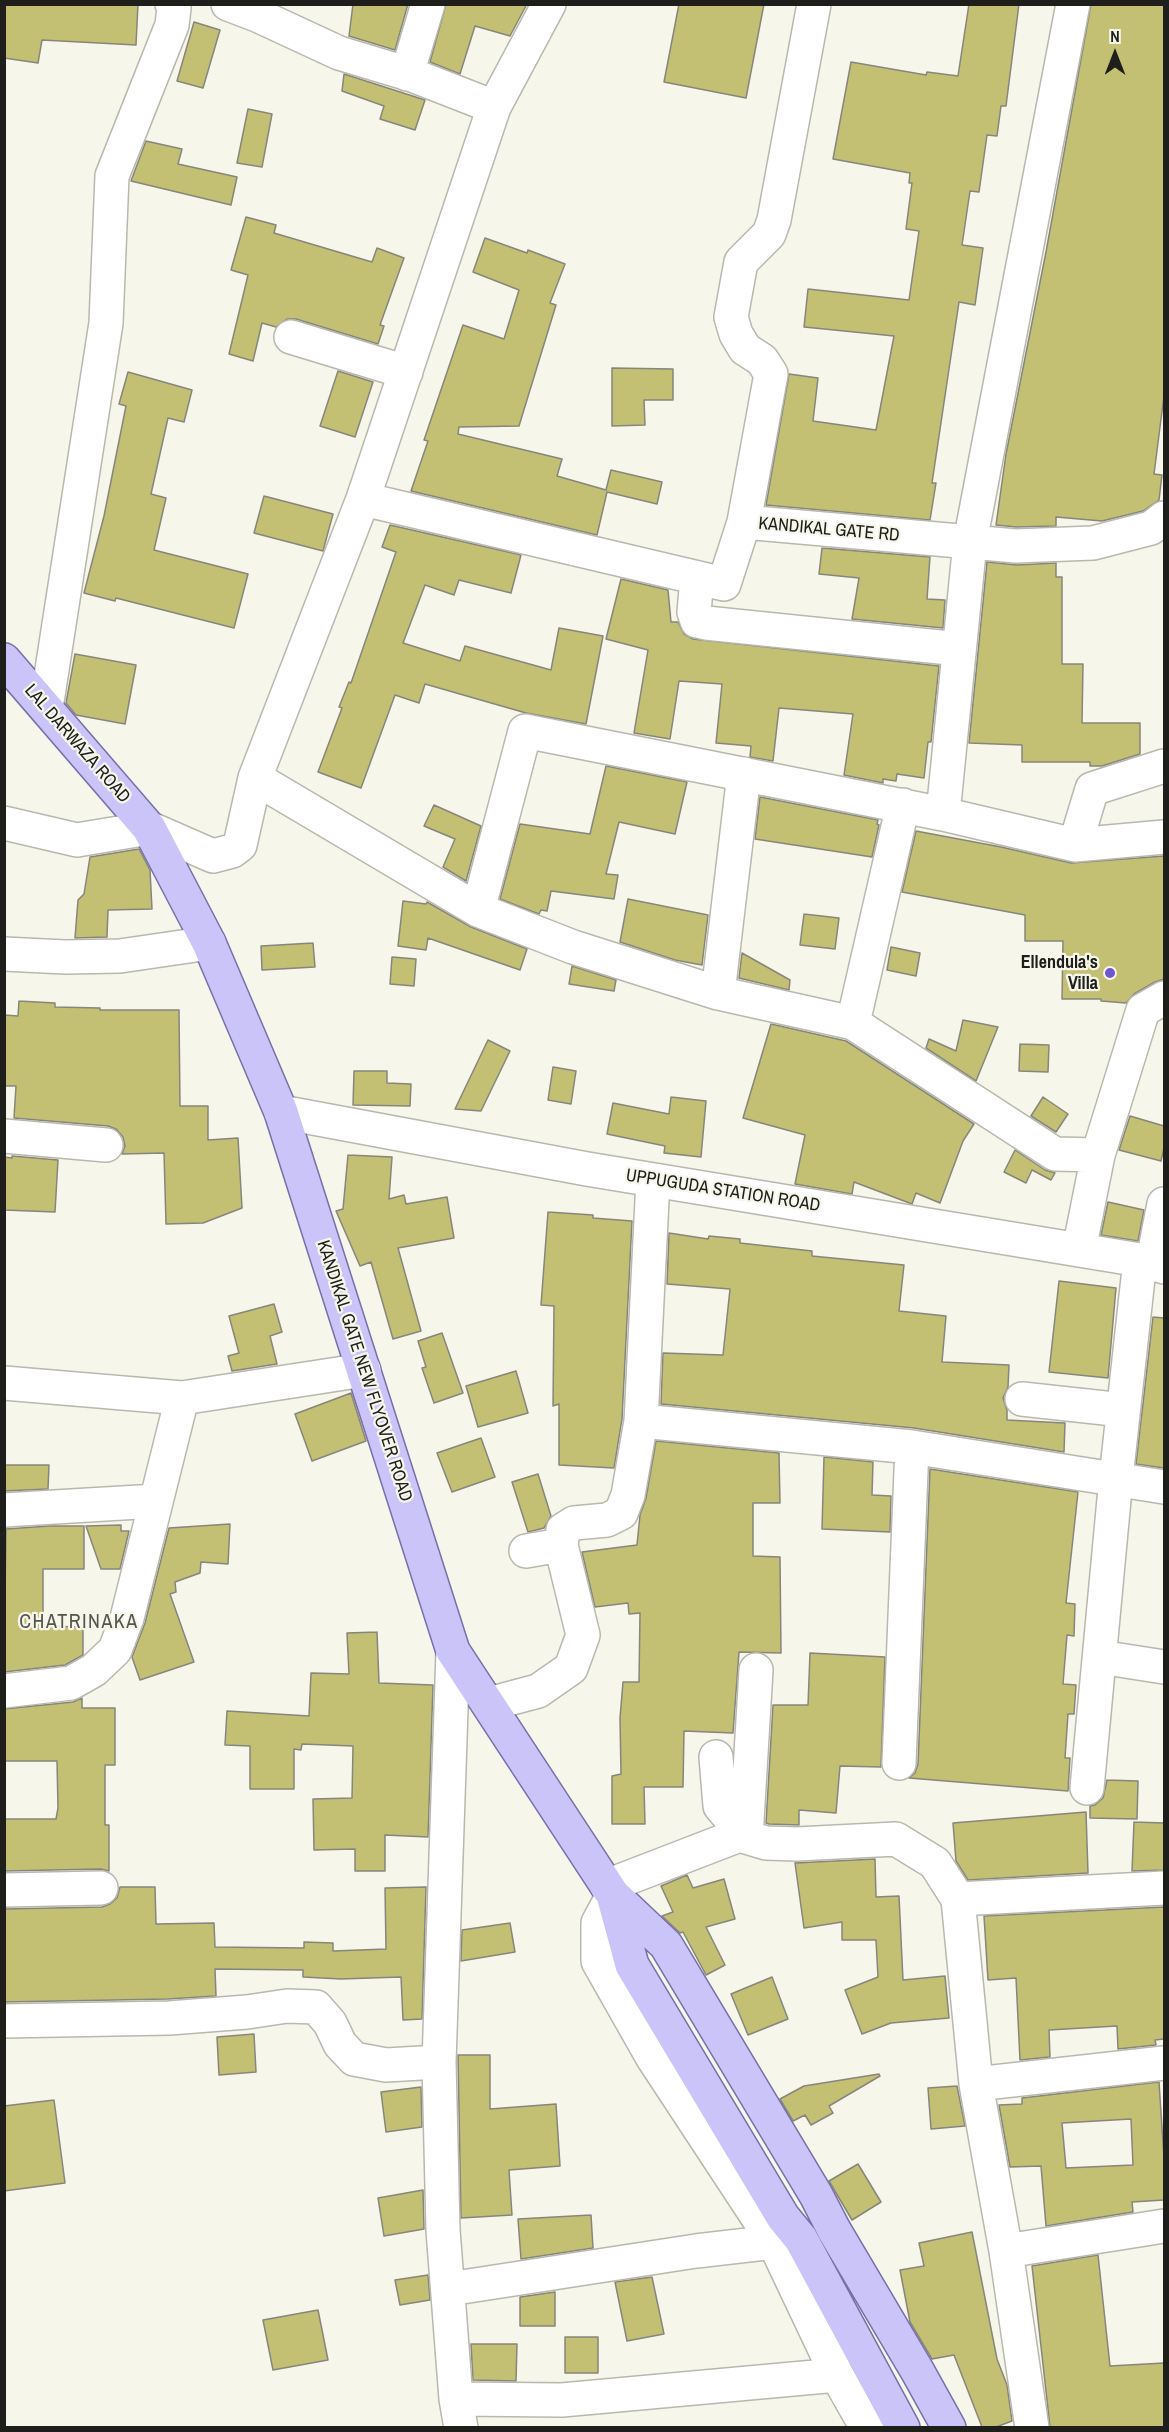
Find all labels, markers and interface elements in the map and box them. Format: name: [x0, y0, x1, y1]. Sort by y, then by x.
north arrow: [1085, 24, 1145, 84]
text: N: [1110, 25, 1120, 47]
street label: KANDIKAL GATE RD: [758, 513, 900, 547]
street label: LAL DARWAZA ROAD: [20, 680, 134, 808]
place label: Ellendula's Villa: [1021, 952, 1098, 994]
marker: Ellendula's Villa: [1103, 966, 1117, 980]
street label: UPPUGUDA STATION ROAD: [624, 1165, 822, 1217]
street label: KANDIKAL GATE NEW FLYOVER ROAD: [311, 1238, 417, 1504]
district label: CHATRINAKA: [19, 1611, 139, 1635]

